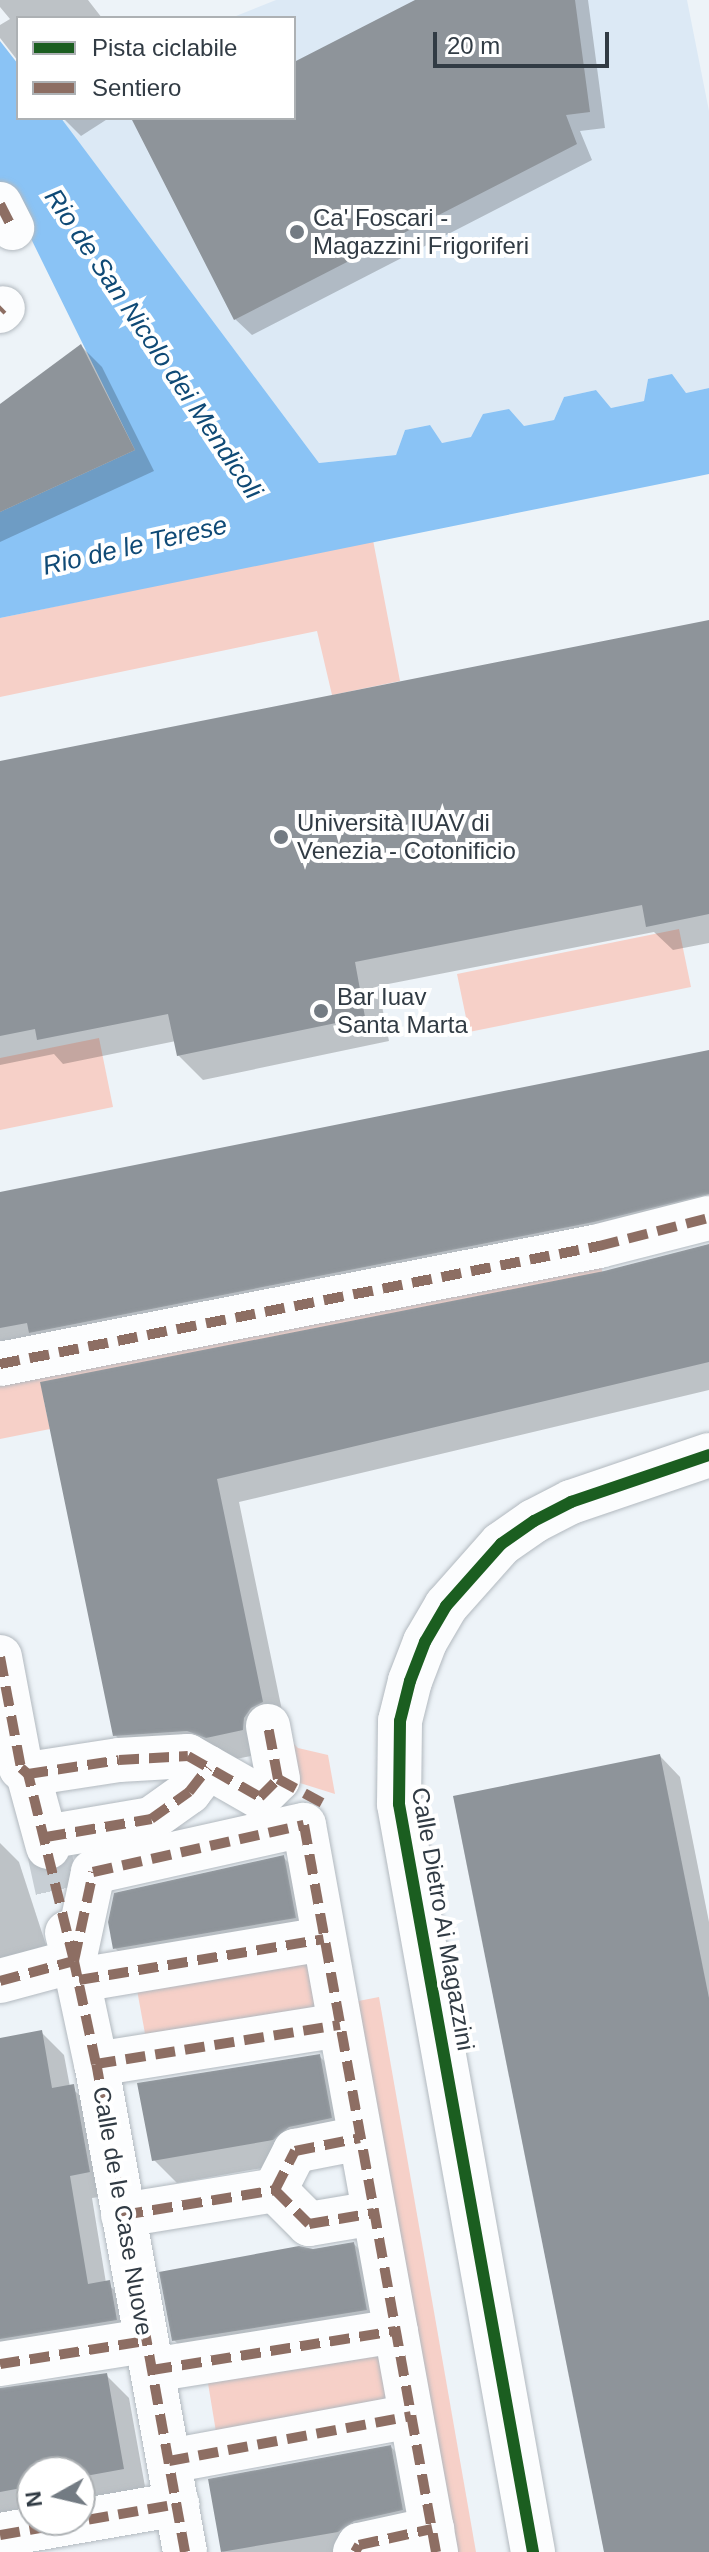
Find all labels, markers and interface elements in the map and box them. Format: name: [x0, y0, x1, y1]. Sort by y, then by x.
legend: [16, 16, 296, 120]
scale bar: [437, 16, 613, 66]
text: 20 m: [447, 32, 500, 59]
text: Pista ciclabile: [92, 34, 237, 61]
text: Sentiero: [92, 74, 181, 101]
water label: Rio de San Nicolo dei Mendicoli: [37, 183, 269, 505]
place label: Ca' Foscari - Magazzini Frigoriferi: [313, 204, 529, 260]
marker: Ca' Foscari - Magazzini Frigoriferi: [288, 223, 306, 241]
water label: Rio de le Terese: [40, 510, 230, 582]
place label: Università IUAV di Venezia - Cotonificio: [297, 809, 516, 865]
marker: Università IUAV di Venezia - Cotonificio: [272, 828, 290, 846]
place label: Bar Iuav Santa Marta: [337, 983, 468, 1039]
marker: Bar Iuav Santa Marta: [312, 1002, 330, 1020]
street label: Calle Dietro Ai Magazzini: [406, 1784, 480, 2054]
street label: Calle de le Case Nuove: [87, 2084, 159, 2338]
north arrow: [16, 2456, 96, 2536]
text: N: [20, 2490, 47, 2509]

